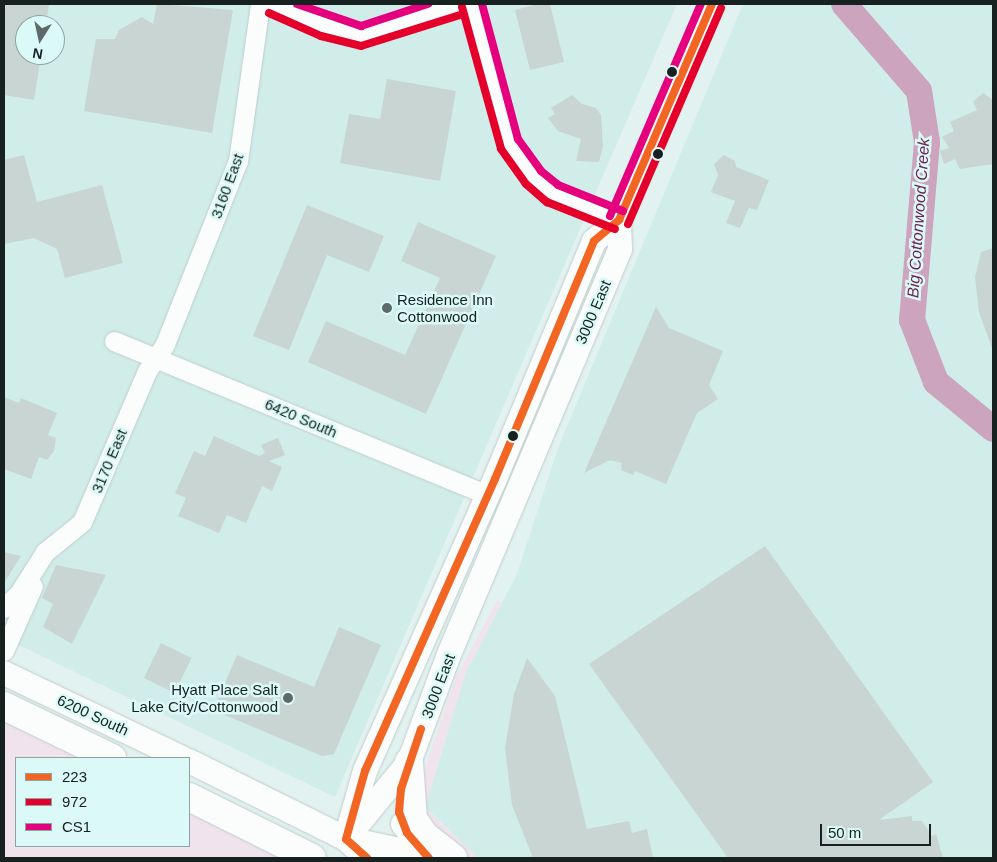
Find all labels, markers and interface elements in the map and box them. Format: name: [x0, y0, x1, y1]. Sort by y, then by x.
north arrow: [15, 15, 65, 65]
text: N: [31, 45, 44, 63]
unlabelled marker: [667, 67, 677, 77]
water label: Big Cottonwood Creek: [904, 137, 934, 299]
unlabelled marker: [653, 149, 663, 159]
street label: 3160 East: [207, 151, 247, 221]
street label: 3000 East: [572, 277, 614, 347]
place label: Residence Inn Cottonwood: [397, 290, 493, 325]
marker: Residence Inn Cottonwood: [381, 302, 393, 314]
street label: 6420 South: [262, 395, 340, 441]
street label: 3170 East: [88, 426, 130, 496]
unlabelled marker: [508, 431, 518, 441]
street label: 3000 East: [417, 651, 459, 721]
place label: Hyatt Place Salt Lake City/Cottonwood: [131, 680, 278, 715]
street label: 6200 South: [54, 691, 132, 739]
marker: Hyatt Place Salt Lake City/Cottonwood: [282, 692, 294, 704]
legend: [15, 757, 190, 847]
text: 223: [62, 768, 87, 785]
text: 972: [62, 793, 87, 810]
scale bar: [822, 814, 933, 846]
text: CS1: [62, 818, 91, 835]
text: 50 m: [828, 824, 861, 841]

